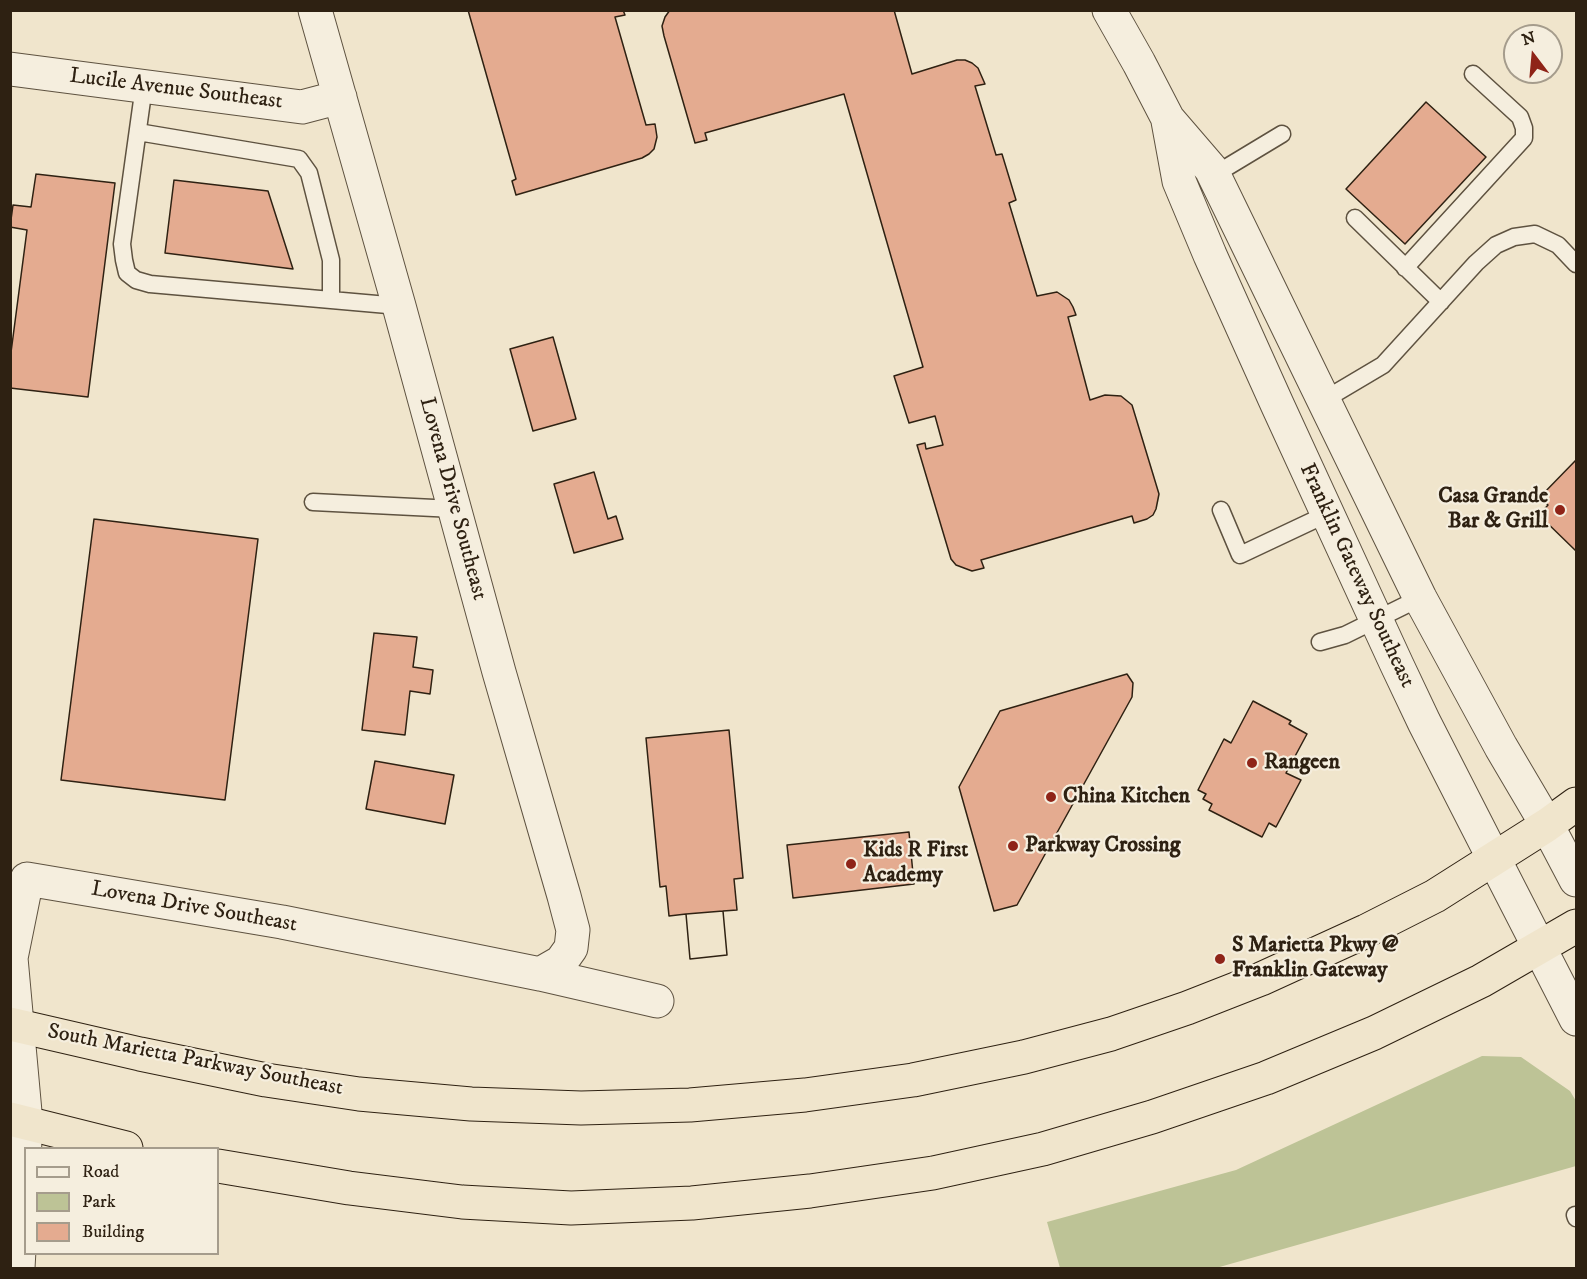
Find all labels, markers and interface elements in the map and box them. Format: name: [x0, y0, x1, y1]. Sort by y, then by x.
north arrow: [1503, 24, 1563, 84]
text: N: [1520, 27, 1538, 50]
street label: Lucile Avenue Southeast: [68, 64, 284, 116]
street label: Lovena Drive Southeast: [412, 395, 492, 603]
street label: Franklin Gateway Southeast: [1292, 460, 1420, 692]
place label: Casa Grande Bar & Grill: [1438, 484, 1548, 536]
marker: Casa Grande Bar & Grill: [1553, 503, 1567, 517]
place label: Rangeen: [1264, 750, 1340, 776]
marker: Rangeen: [1245, 756, 1259, 770]
place label: China Kitchen: [1063, 784, 1190, 810]
marker: China Kitchen: [1044, 790, 1058, 804]
place label: Parkway Crossing: [1025, 833, 1180, 859]
place label: Kids R First Academy: [863, 838, 968, 890]
marker: Parkway Crossing: [1006, 839, 1020, 853]
marker: Kids R First Academy: [844, 857, 858, 871]
street label: Lovena Drive Southeast: [89, 877, 299, 939]
place label: S Marietta Pkwy @ Franklin Gateway: [1232, 933, 1398, 984]
marker: S Marietta Pkwy @ Franklin Gateway: [1213, 952, 1227, 966]
street label: South Marietta Parkway Southeast: [45, 1019, 345, 1103]
legend: [24, 1147, 219, 1255]
text: Road: [82, 1161, 119, 1183]
text: Park: [82, 1191, 116, 1213]
text: Building: [82, 1221, 144, 1243]

